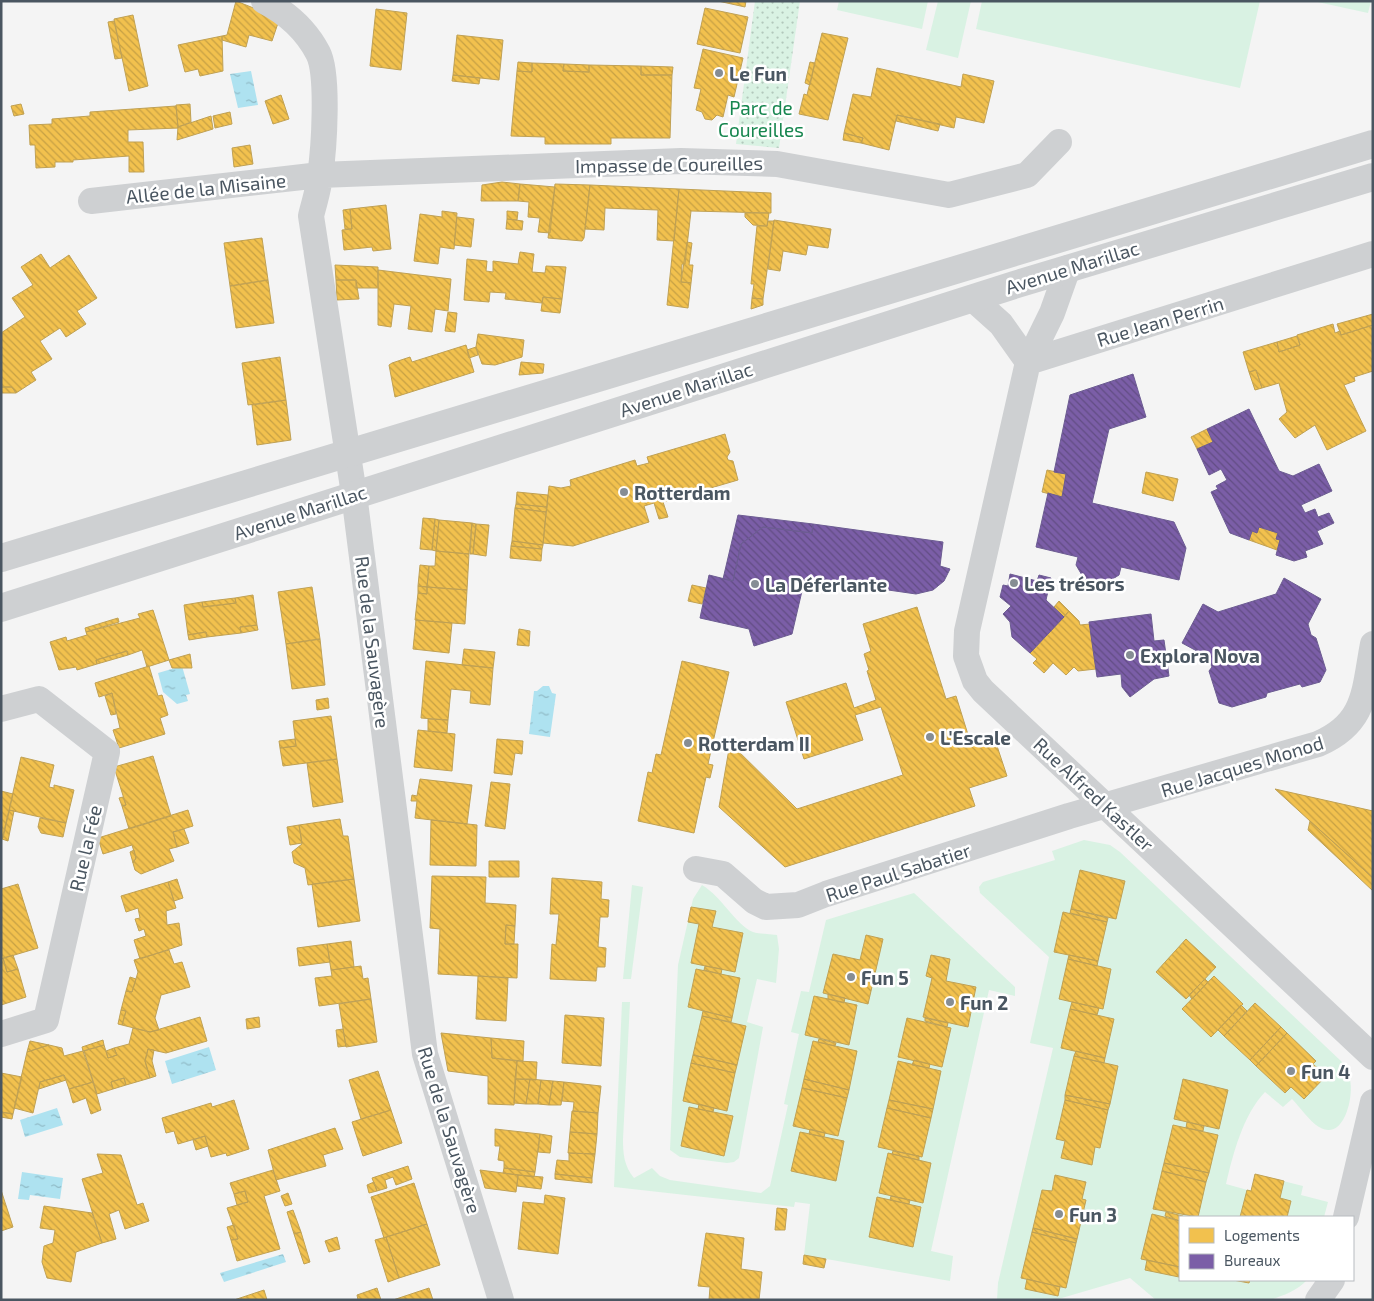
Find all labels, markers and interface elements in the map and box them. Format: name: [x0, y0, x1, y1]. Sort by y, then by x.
place label: Le Fun: [729, 62, 787, 85]
marker: Le Fun: [713, 67, 725, 79]
park label: Parc de Coureilles: [718, 96, 804, 141]
street label: Impasse de Coureilles: [575, 151, 763, 177]
street label: Allée de la Misaine: [125, 168, 287, 208]
street label: Avenue Marillac: [1002, 236, 1142, 298]
street label: Rue Jean Perrin: [1094, 291, 1226, 351]
street label: Avenue Marillac: [617, 357, 755, 421]
street label: Avenue Marillac: [231, 480, 369, 544]
place label: Rotterdam: [634, 481, 731, 504]
marker: Rotterdam: [618, 486, 630, 498]
street label: Rue de la Sauvagère: [351, 555, 395, 729]
place label: Les trésors: [1024, 572, 1125, 595]
place label: La Déferlante: [765, 573, 887, 596]
marker: Les trésors: [1008, 577, 1020, 589]
marker: La Déferlante: [749, 578, 761, 590]
place label: Explora Nova: [1140, 644, 1260, 667]
marker: Explora Nova: [1124, 649, 1136, 661]
place label: L'Escale: [940, 726, 1011, 749]
street label: Rue Jacques Monod: [1158, 730, 1326, 802]
marker: L'Escale: [924, 731, 936, 743]
place label: Rotterdam II: [698, 732, 810, 755]
street label: Rue Alfred Kastler: [1029, 732, 1159, 856]
marker: Rotterdam II: [682, 737, 694, 749]
street label: Rue la Fée: [64, 803, 106, 893]
street label: Rue Paul Sabatier: [823, 838, 974, 906]
place label: Fun 5: [861, 966, 909, 989]
marker: Fun 5: [845, 971, 857, 983]
place label: Fun 2: [960, 991, 1008, 1014]
marker: Fun 2: [944, 996, 956, 1008]
street label: Rue de la Sauvagère: [414, 1044, 486, 1216]
place label: Fun 4: [1301, 1060, 1350, 1083]
marker: Fun 4: [1285, 1065, 1297, 1077]
place label: Fun 3: [1069, 1203, 1117, 1226]
marker: Fun 3: [1053, 1208, 1065, 1220]
legend: [1179, 1216, 1354, 1281]
text: Logements: [1224, 1226, 1300, 1244]
text: Bureaux: [1224, 1251, 1281, 1269]

